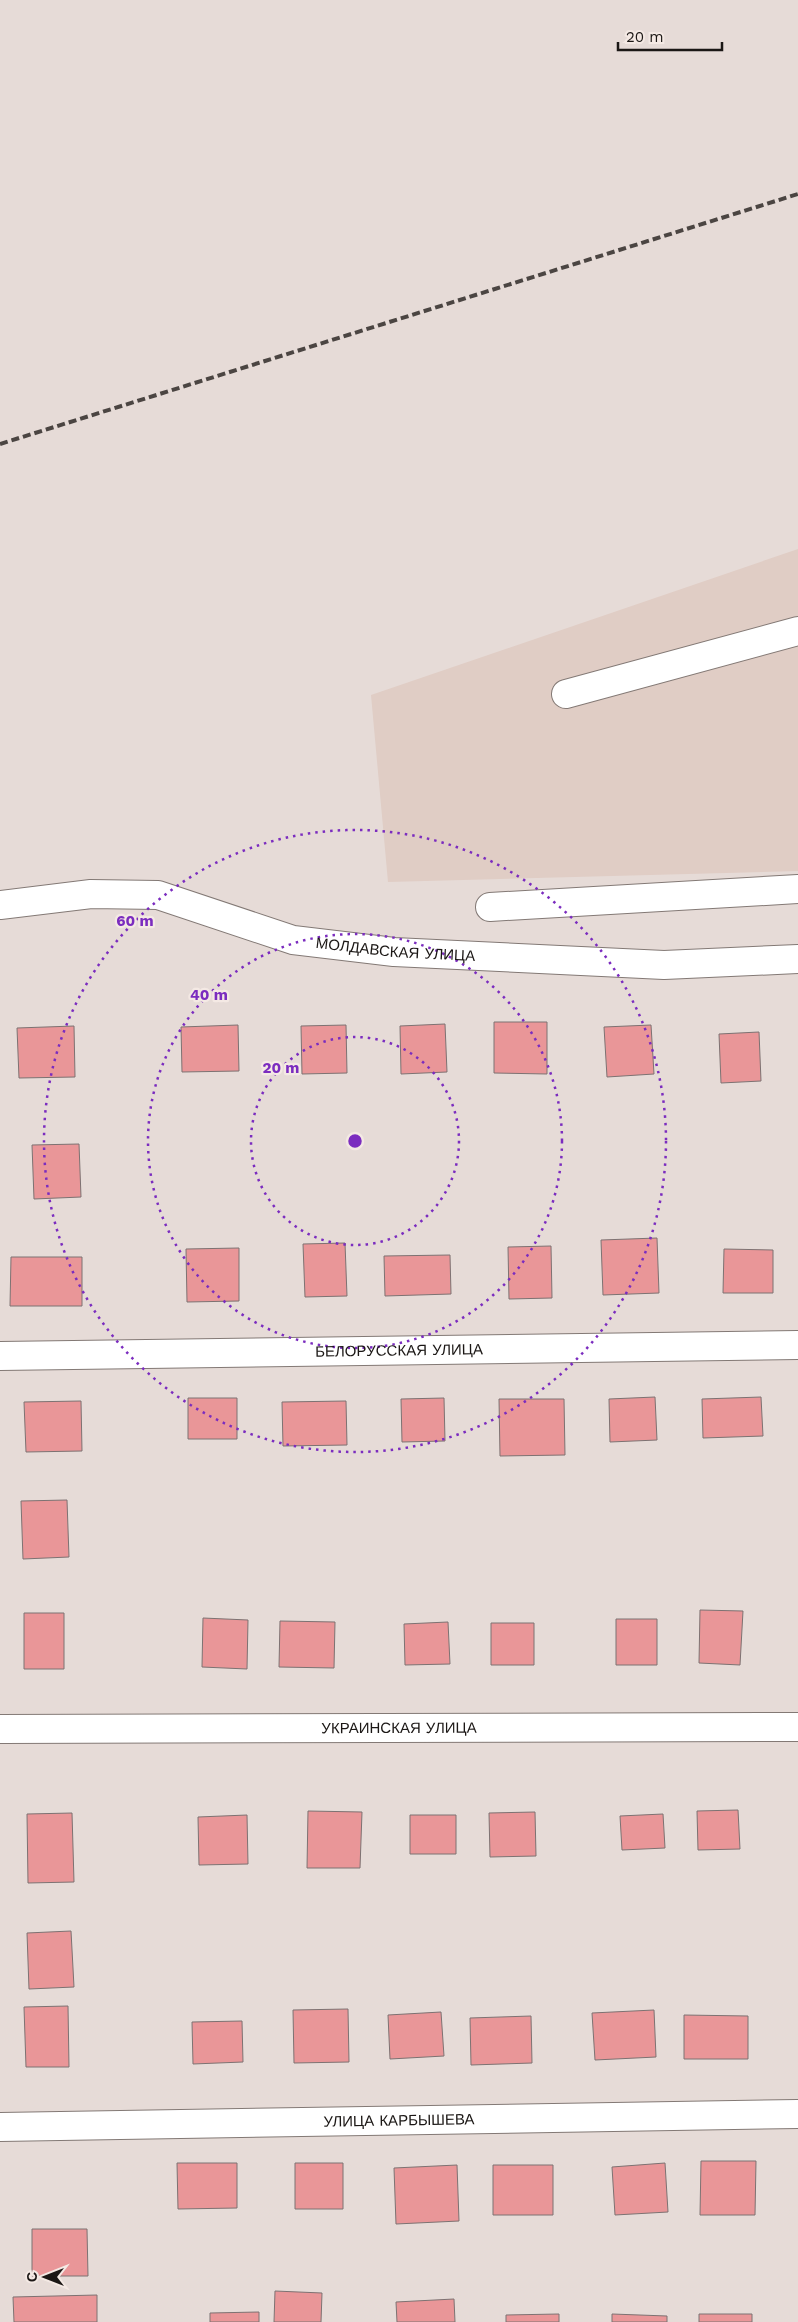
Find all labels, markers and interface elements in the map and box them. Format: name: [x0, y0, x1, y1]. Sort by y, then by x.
scale bar: [618, 20, 722, 52]
text: 20 m: [626, 28, 664, 46]
text: 60 m: [116, 912, 154, 930]
street label: МОЛДАВСКАЯ УЛИЦА: [315, 934, 476, 965]
text: 40 m: [190, 986, 228, 1004]
text: 20 m: [262, 1059, 300, 1077]
centre of rings: [346, 1132, 364, 1150]
street label: БЕЛОРУССКАЯ УЛИЦА: [315, 1340, 483, 1361]
street label: УКРАИНСКАЯ УЛИЦА: [321, 1719, 477, 1737]
street label: УЛИЦА КАРБЫШЕВА: [323, 2110, 475, 2131]
north arrow: [20, 2252, 70, 2302]
text: С: [24, 2272, 40, 2282]

